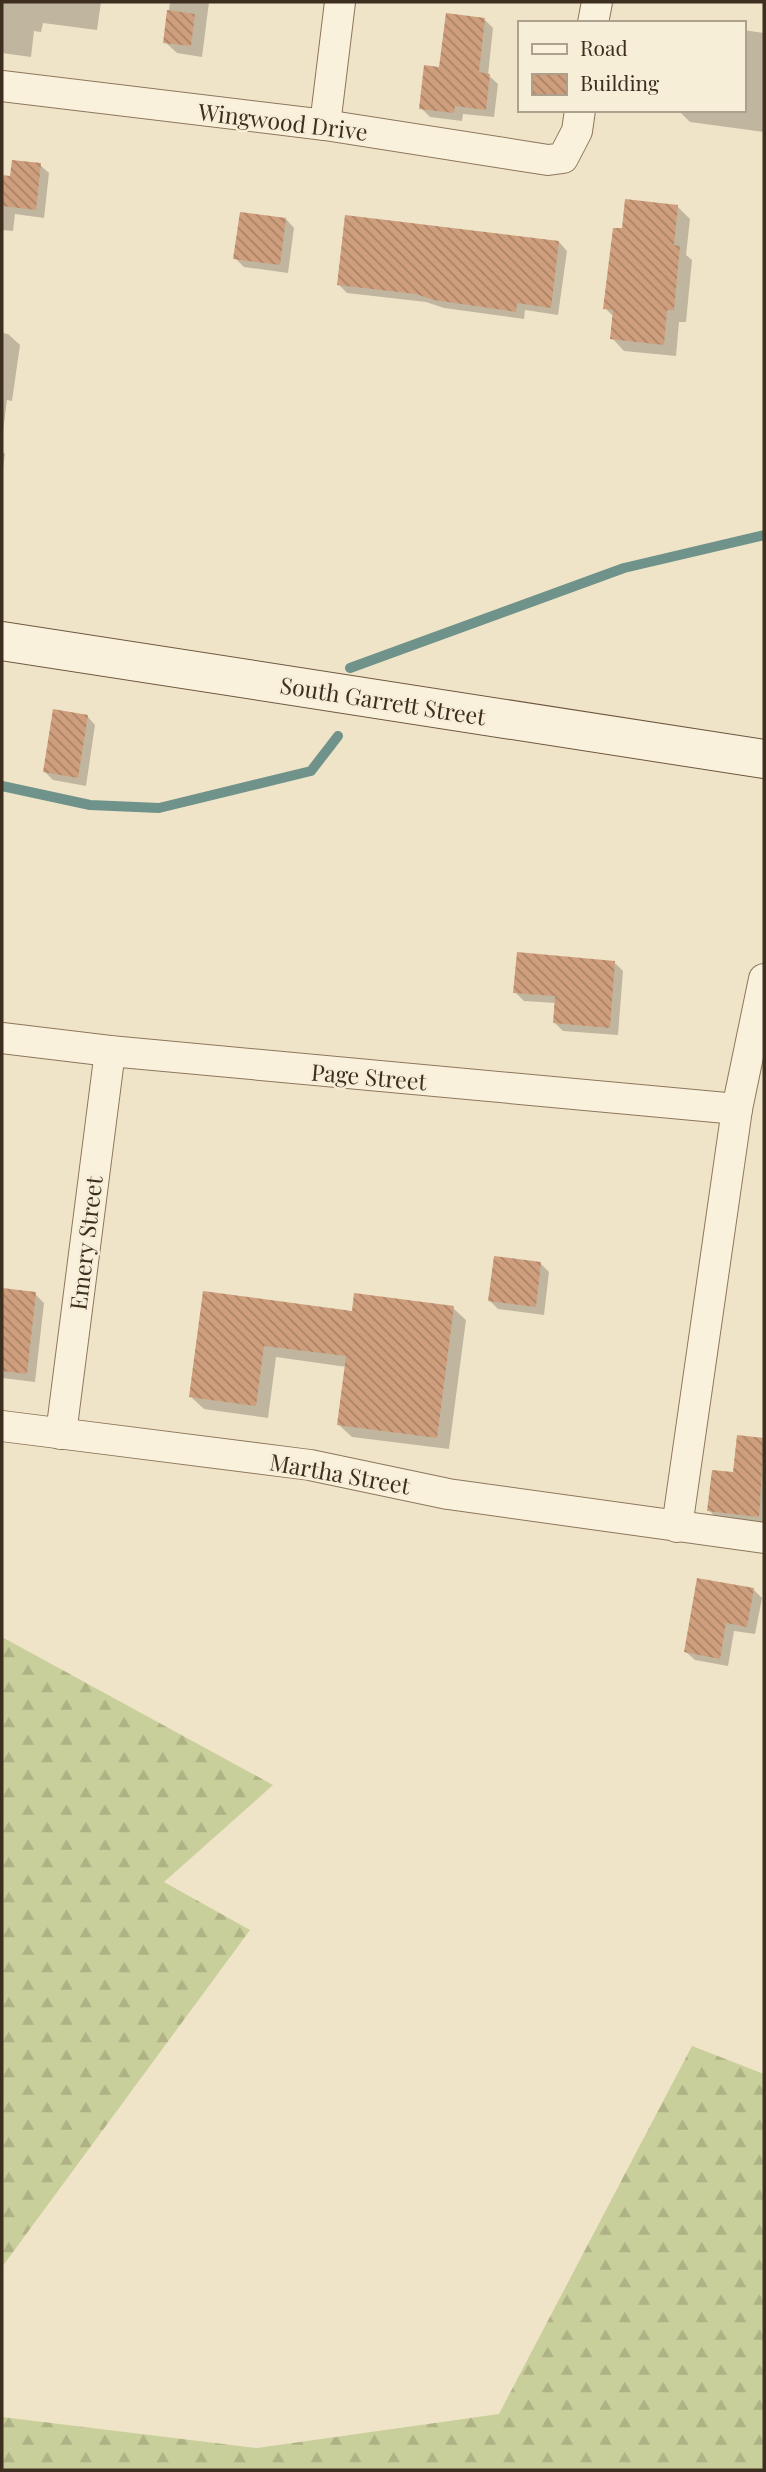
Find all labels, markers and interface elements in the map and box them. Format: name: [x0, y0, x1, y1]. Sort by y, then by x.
legend: [518, 21, 745, 112]
text: Road: [580, 33, 628, 61]
text: Building: [580, 68, 659, 96]
street label: Wingwood Drive: [195, 95, 370, 147]
street label: South Garrett Street: [278, 668, 489, 732]
street label: Page Street: [310, 1056, 429, 1097]
street label: Emery Street: [61, 1173, 109, 1312]
street label: Martha Street: [267, 1445, 413, 1501]

